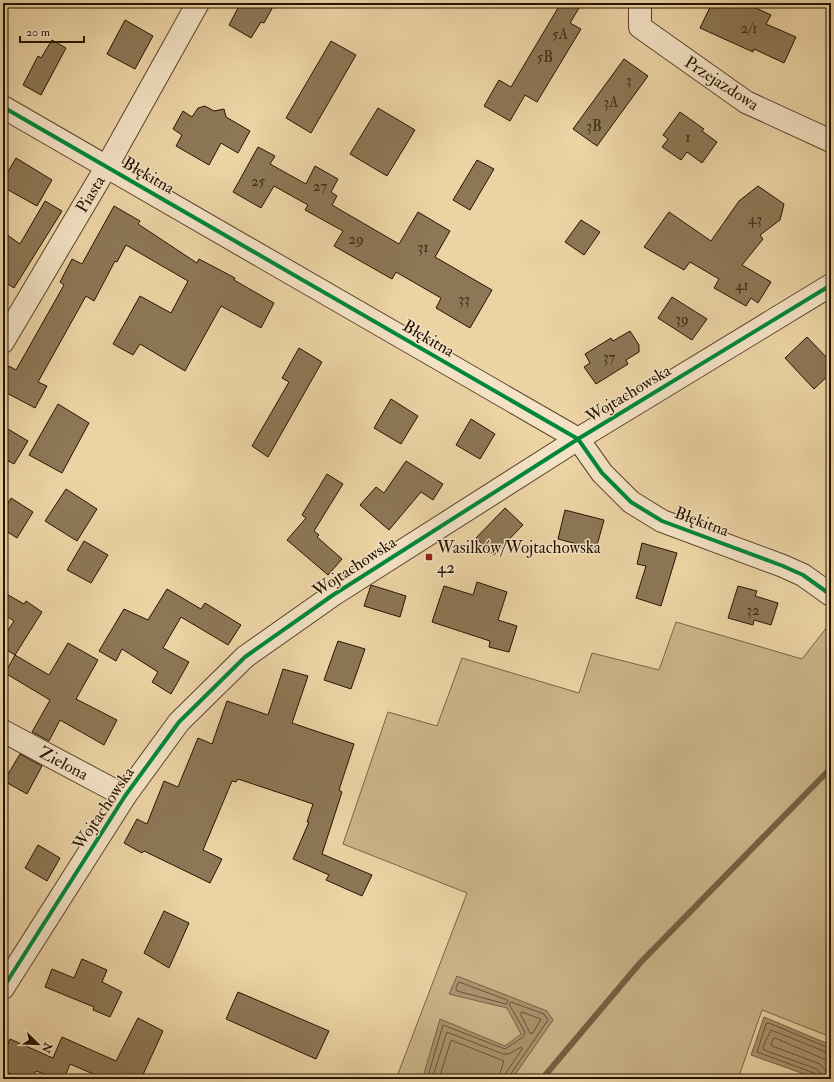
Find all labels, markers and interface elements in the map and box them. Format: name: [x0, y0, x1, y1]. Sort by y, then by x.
scale bar: [20, 18, 84, 44]
house number: 2/1: [741, 19, 757, 38]
text: 20 m: [26, 25, 51, 40]
house number: 5A: [552, 25, 569, 44]
house number: 5B: [537, 48, 553, 67]
street label: Przejazdowa: [681, 52, 764, 116]
house number: 3: [626, 71, 632, 90]
house number: 3A: [603, 93, 619, 112]
house number: 3B: [586, 117, 602, 136]
house number: 1: [685, 128, 691, 147]
street label: Błękitna: [119, 152, 179, 199]
street label: Piasta: [71, 171, 110, 217]
house number: 25: [251, 172, 265, 191]
house number: 27: [313, 177, 327, 196]
house number: 43: [748, 210, 762, 229]
house number: 29: [348, 230, 364, 249]
house number: 31: [417, 238, 429, 257]
house number: 41: [735, 276, 749, 295]
house number: 33: [458, 290, 470, 309]
house number: 39: [675, 310, 689, 329]
street label: Błękitna: [399, 315, 459, 362]
house number: 37: [603, 348, 615, 367]
street label: Wojtachowska: [581, 359, 675, 428]
street label: Błękitna: [672, 502, 733, 541]
street label: Wojtachowska: [308, 531, 401, 602]
place label: Wasilków/Wojtachowska 42: [436, 537, 602, 578]
marker: Wasilków/Wojtachowska 42: [424, 552, 434, 562]
house number: 32: [746, 601, 760, 620]
street label: Zielona: [36, 742, 93, 786]
street label: Wojtachowska: [67, 762, 139, 855]
north arrow: [18, 1024, 58, 1064]
text: N: [38, 1040, 55, 1056]

